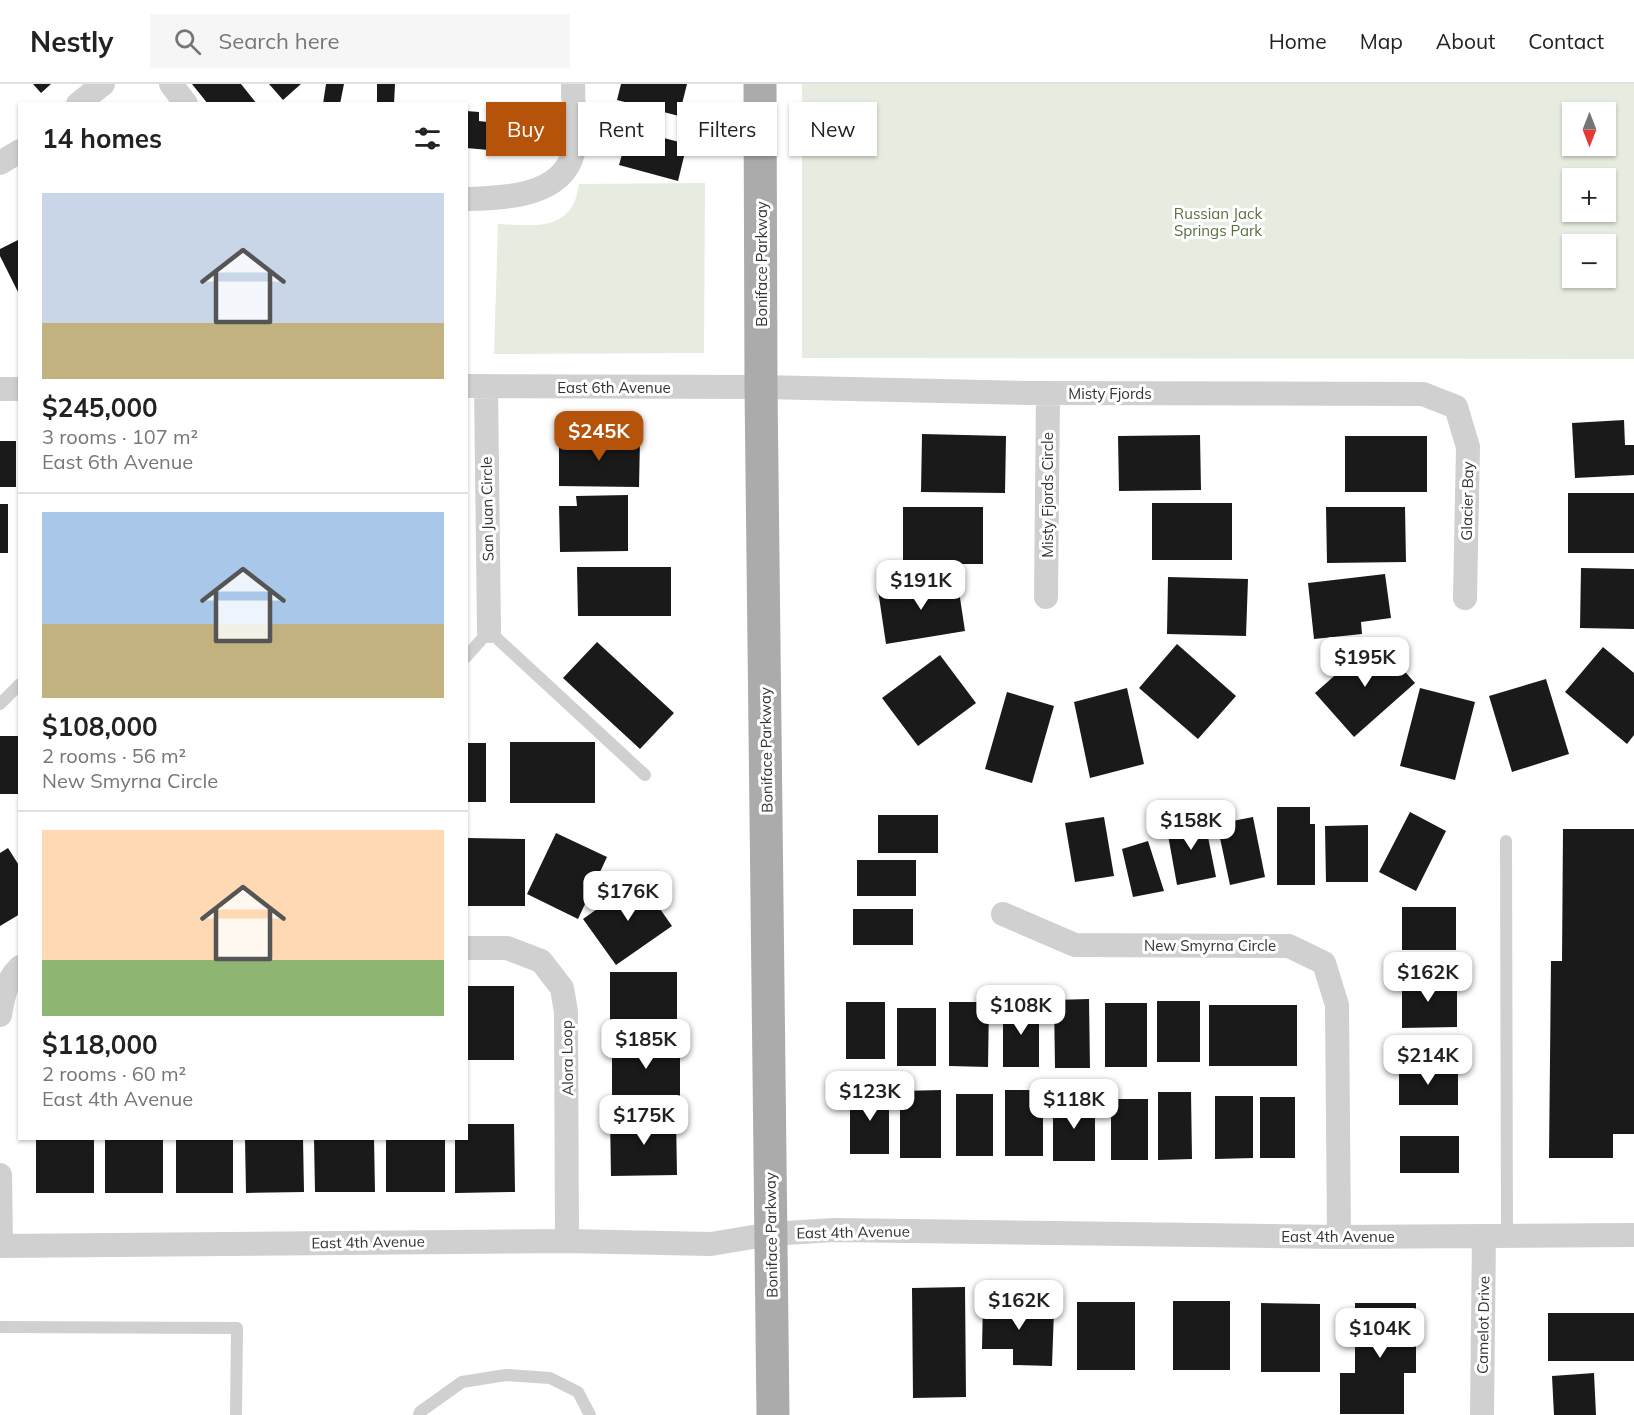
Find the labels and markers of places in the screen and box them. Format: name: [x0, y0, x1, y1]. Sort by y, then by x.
pin: $245K: [557, 411, 641, 462]
pin: $191K: [879, 560, 963, 611]
pin: $195K: [1323, 637, 1407, 688]
pin: $158K: [1149, 800, 1233, 851]
pin: $176K: [586, 871, 670, 922]
pin: $162K: [1386, 952, 1470, 1003]
pin: $108K: [979, 985, 1063, 1036]
pin: $185K: [604, 1019, 688, 1070]
pin: $214K: [1386, 1035, 1470, 1086]
pin: $123K: [828, 1071, 912, 1122]
pin: $118K: [1032, 1079, 1116, 1130]
pin: $175K: [602, 1095, 686, 1146]
pin: $162K: [977, 1280, 1061, 1331]
pin: $104K: [1338, 1308, 1422, 1359]

